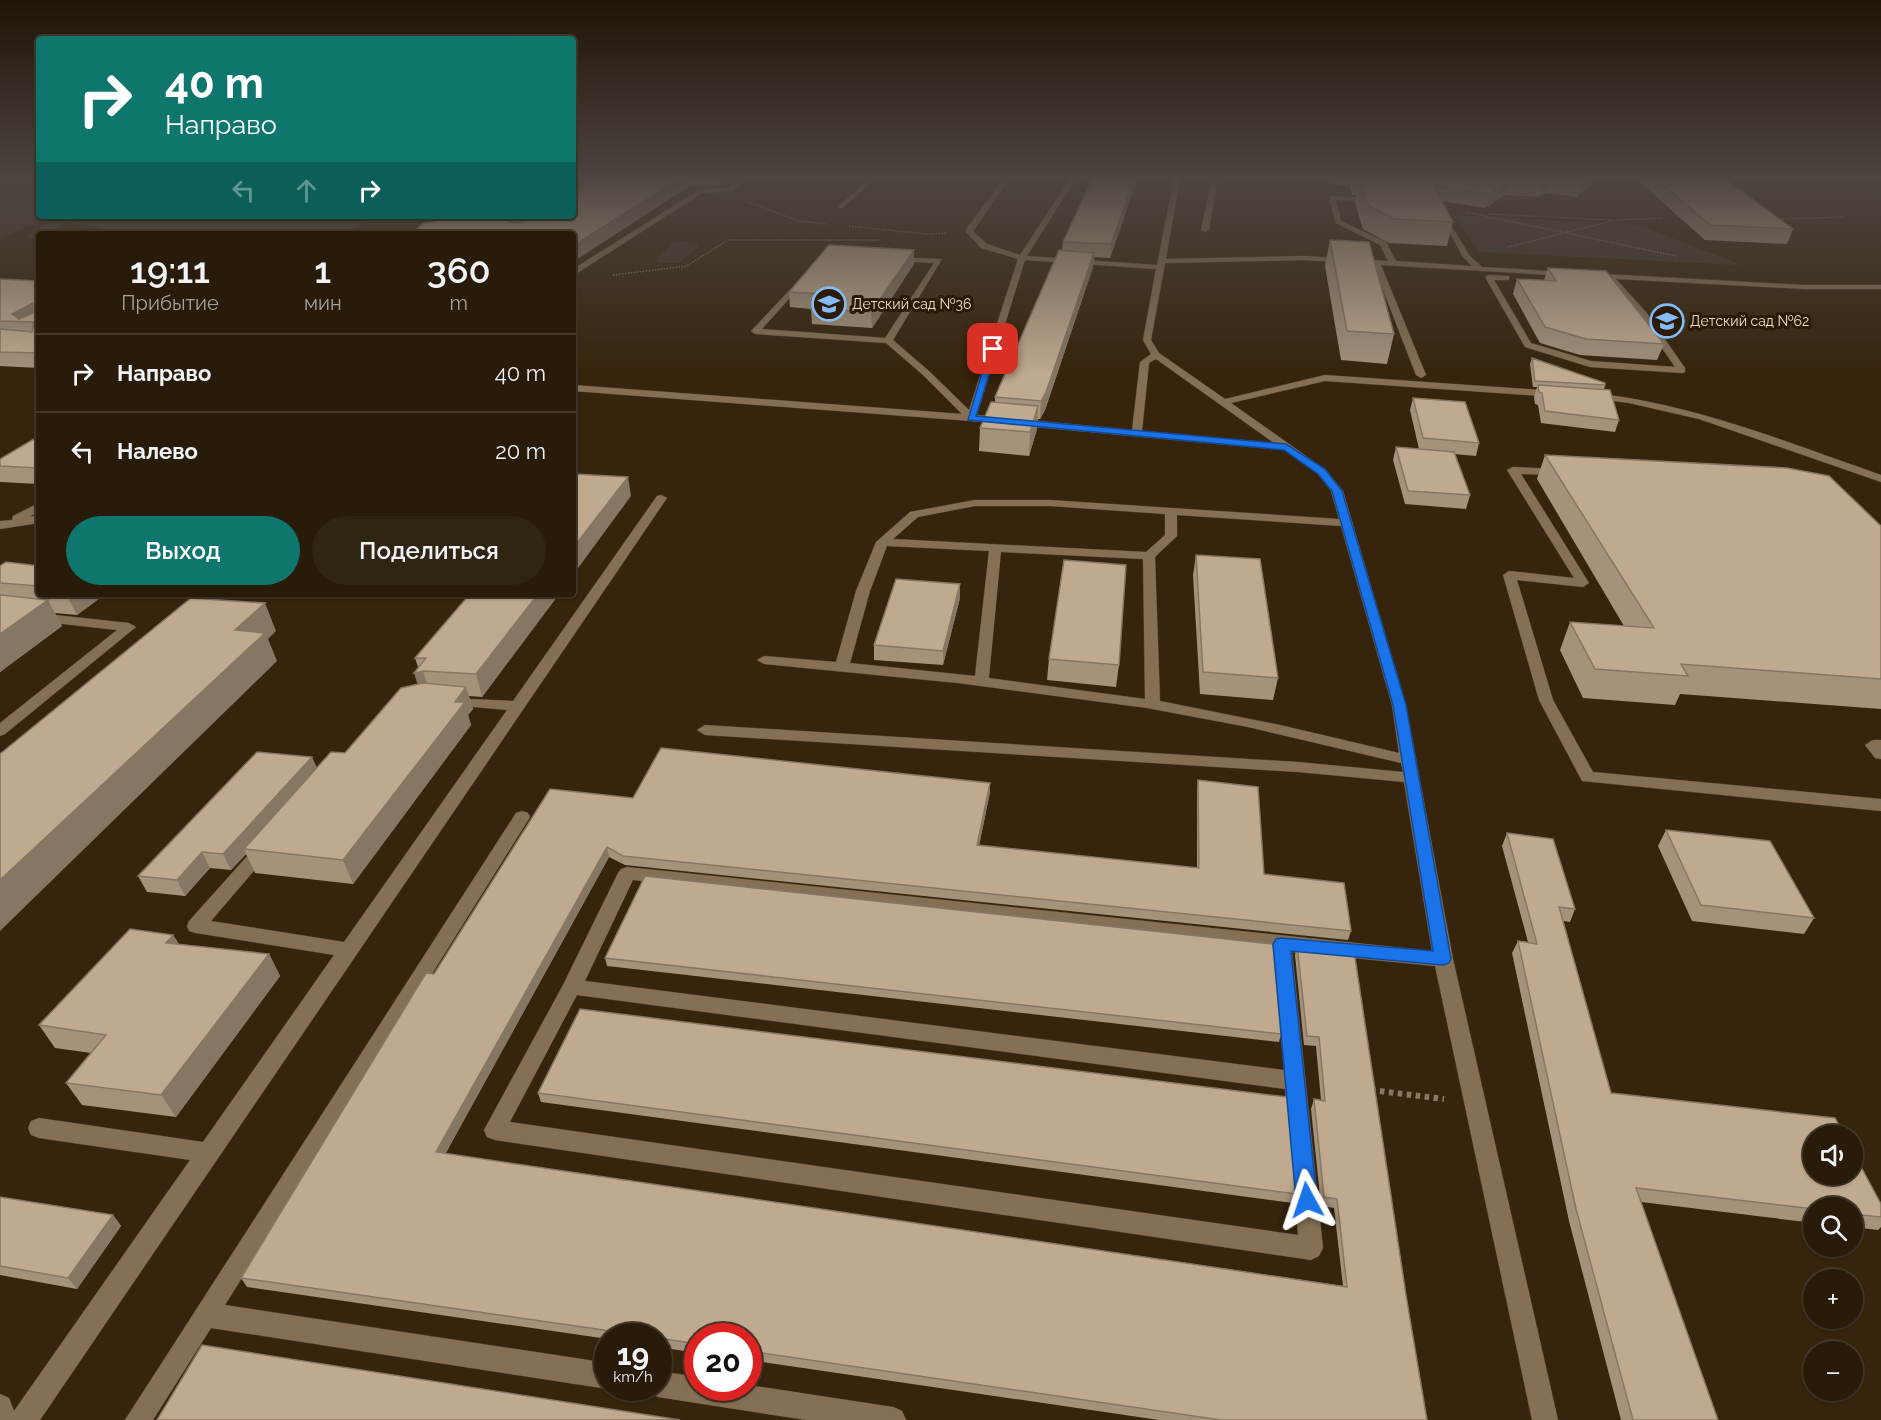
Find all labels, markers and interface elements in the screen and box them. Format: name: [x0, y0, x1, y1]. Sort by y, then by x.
text: 40 m: [165, 59, 264, 108]
icon: right: [66, 60, 144, 138]
text: Направо: [165, 109, 277, 140]
icon: left: [227, 174, 260, 207]
icon: ahead: [290, 174, 323, 207]
icon: right: [353, 174, 386, 207]
text: 19:11: [130, 249, 210, 291]
text: 1: [314, 249, 331, 291]
text: 360: [427, 249, 491, 291]
school or university icon: Детский сад №36: [811, 286, 847, 322]
text: Прибытие: [121, 291, 219, 315]
text: мин: [304, 291, 342, 315]
text: m: [450, 291, 468, 315]
place label: Детский сад №36: [852, 296, 971, 312]
school or university icon: Детский сад №62: [1649, 303, 1685, 339]
place label: Детский сад №62: [1690, 313, 1809, 329]
pin: [967, 323, 1018, 374]
icon: arrive: [976, 332, 1009, 365]
icon: right: [66, 357, 99, 390]
text: Направо: [117, 360, 211, 386]
text: 40 m: [495, 360, 546, 386]
icon: left: [66, 435, 99, 468]
text: Налево: [117, 438, 198, 464]
text: 20 m: [495, 438, 546, 464]
button: Выход: [66, 516, 300, 585]
button: Поделиться: [312, 516, 546, 585]
map controls: [1803, 1125, 1863, 1401]
button: sound: [1803, 1125, 1863, 1185]
position arrow: [1275, 1168, 1339, 1232]
button: search: [1803, 1197, 1863, 1257]
button: +: [1803, 1269, 1863, 1329]
speed limit sign: 20: [684, 1323, 762, 1401]
text: 19: [617, 1337, 649, 1372]
button: −: [1803, 1341, 1863, 1401]
text: km/h: [613, 1368, 653, 1386]

